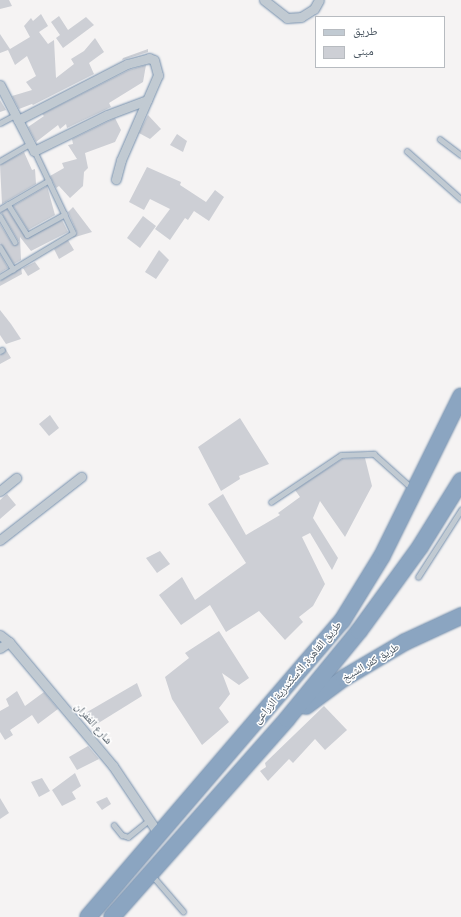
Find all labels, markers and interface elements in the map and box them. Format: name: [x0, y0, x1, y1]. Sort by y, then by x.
legend: [315, 16, 445, 68]
text: طريق: [353, 24, 378, 38]
text: مبنى: [353, 44, 374, 58]
street label: طريق القاهرة, الاسكندرية الزراعى: [251, 619, 345, 727]
street label: طريق كفر الشيخ: [340, 641, 402, 685]
street label: شارع الغفران: [71, 701, 115, 747]

